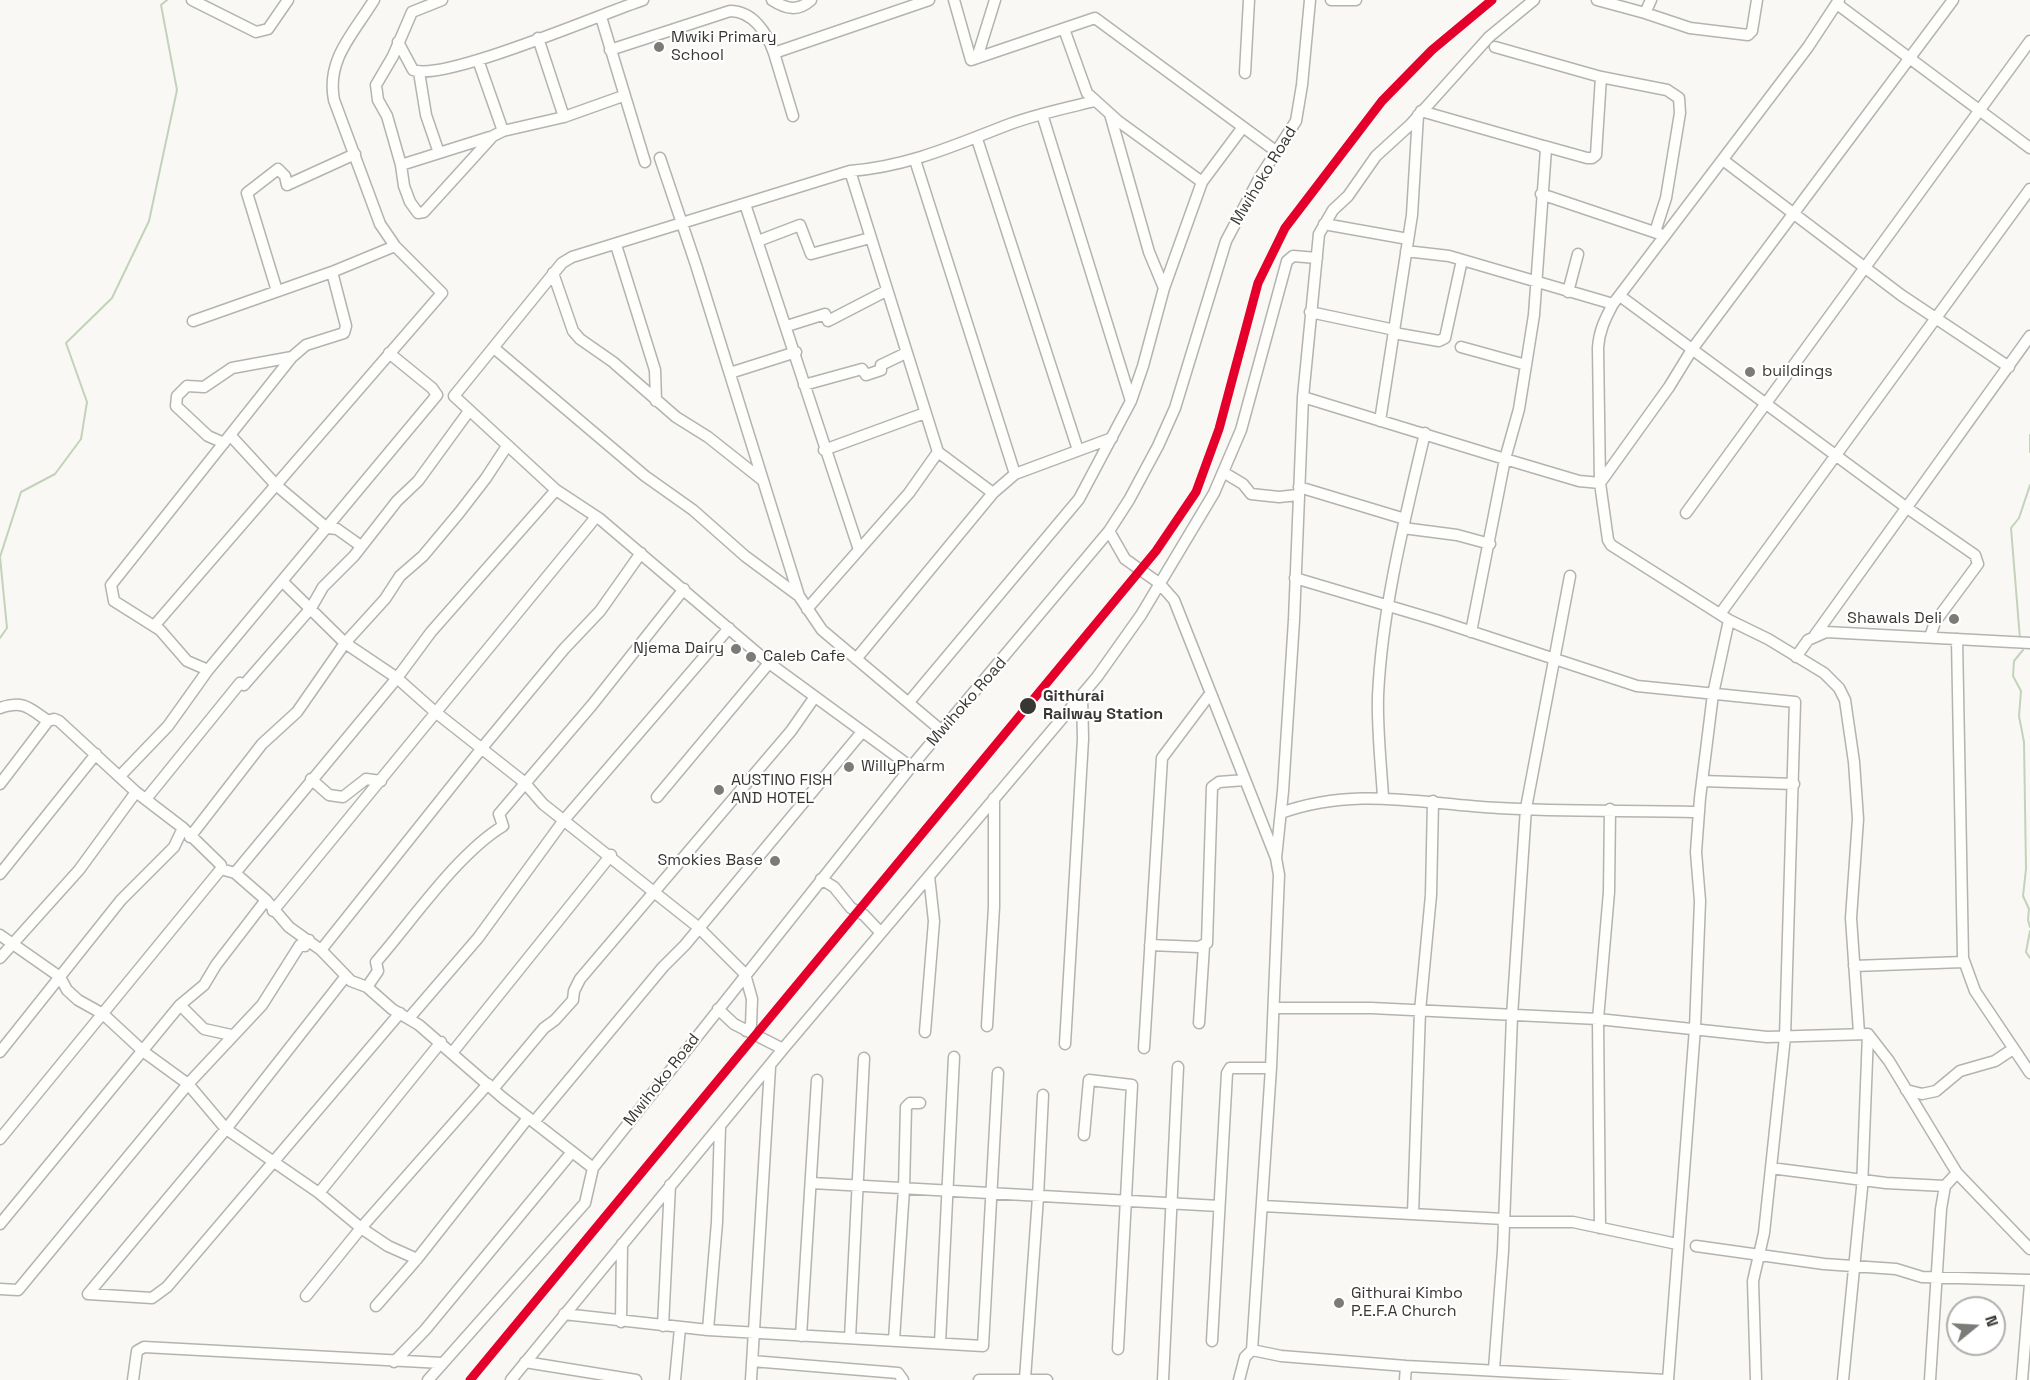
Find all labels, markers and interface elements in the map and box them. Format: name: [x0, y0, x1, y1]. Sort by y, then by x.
place label: Mwiki Primary School: [671, 28, 777, 66]
marker: Mwiki Primary School: [652, 40, 666, 54]
street label: Mwihoko Road: [1227, 123, 1301, 229]
place label: buildings: [1762, 362, 1833, 382]
marker: buildings: [1743, 365, 1757, 379]
place label: Shawals Deli: [1847, 609, 1942, 629]
marker: Shawals Deli: [1947, 612, 1961, 626]
place label: Njema Dairy: [633, 639, 724, 659]
marker: Njema Dairy: [729, 642, 743, 656]
place label: Caleb Cafe: [763, 647, 845, 667]
marker: Caleb Cafe: [744, 650, 758, 664]
street label: Mwihoko Road: [923, 654, 1011, 750]
place label: Githurai Railway Station: [1043, 687, 1163, 725]
marker: Githurai Railway Station: [1018, 696, 1038, 716]
place label: WillyPharm: [861, 757, 945, 777]
marker: WillyPharm: [842, 760, 856, 774]
place label: AUSTINO FISH AND HOTEL: [731, 771, 832, 809]
marker: AUSTINO FISH AND HOTEL: [712, 783, 726, 797]
place label: Smokies Base: [657, 851, 763, 871]
marker: Smokies Base: [768, 854, 782, 868]
street label: Mwihoko Road: [620, 1030, 704, 1130]
place label: Githurai Kimbo P.E.F.A Church: [1351, 1284, 1463, 1322]
marker: Githurai Kimbo P.E.F.A Church: [1332, 1296, 1346, 1310]
north arrow: [1946, 1296, 2006, 1356]
text: N: [1980, 1313, 2003, 1329]

